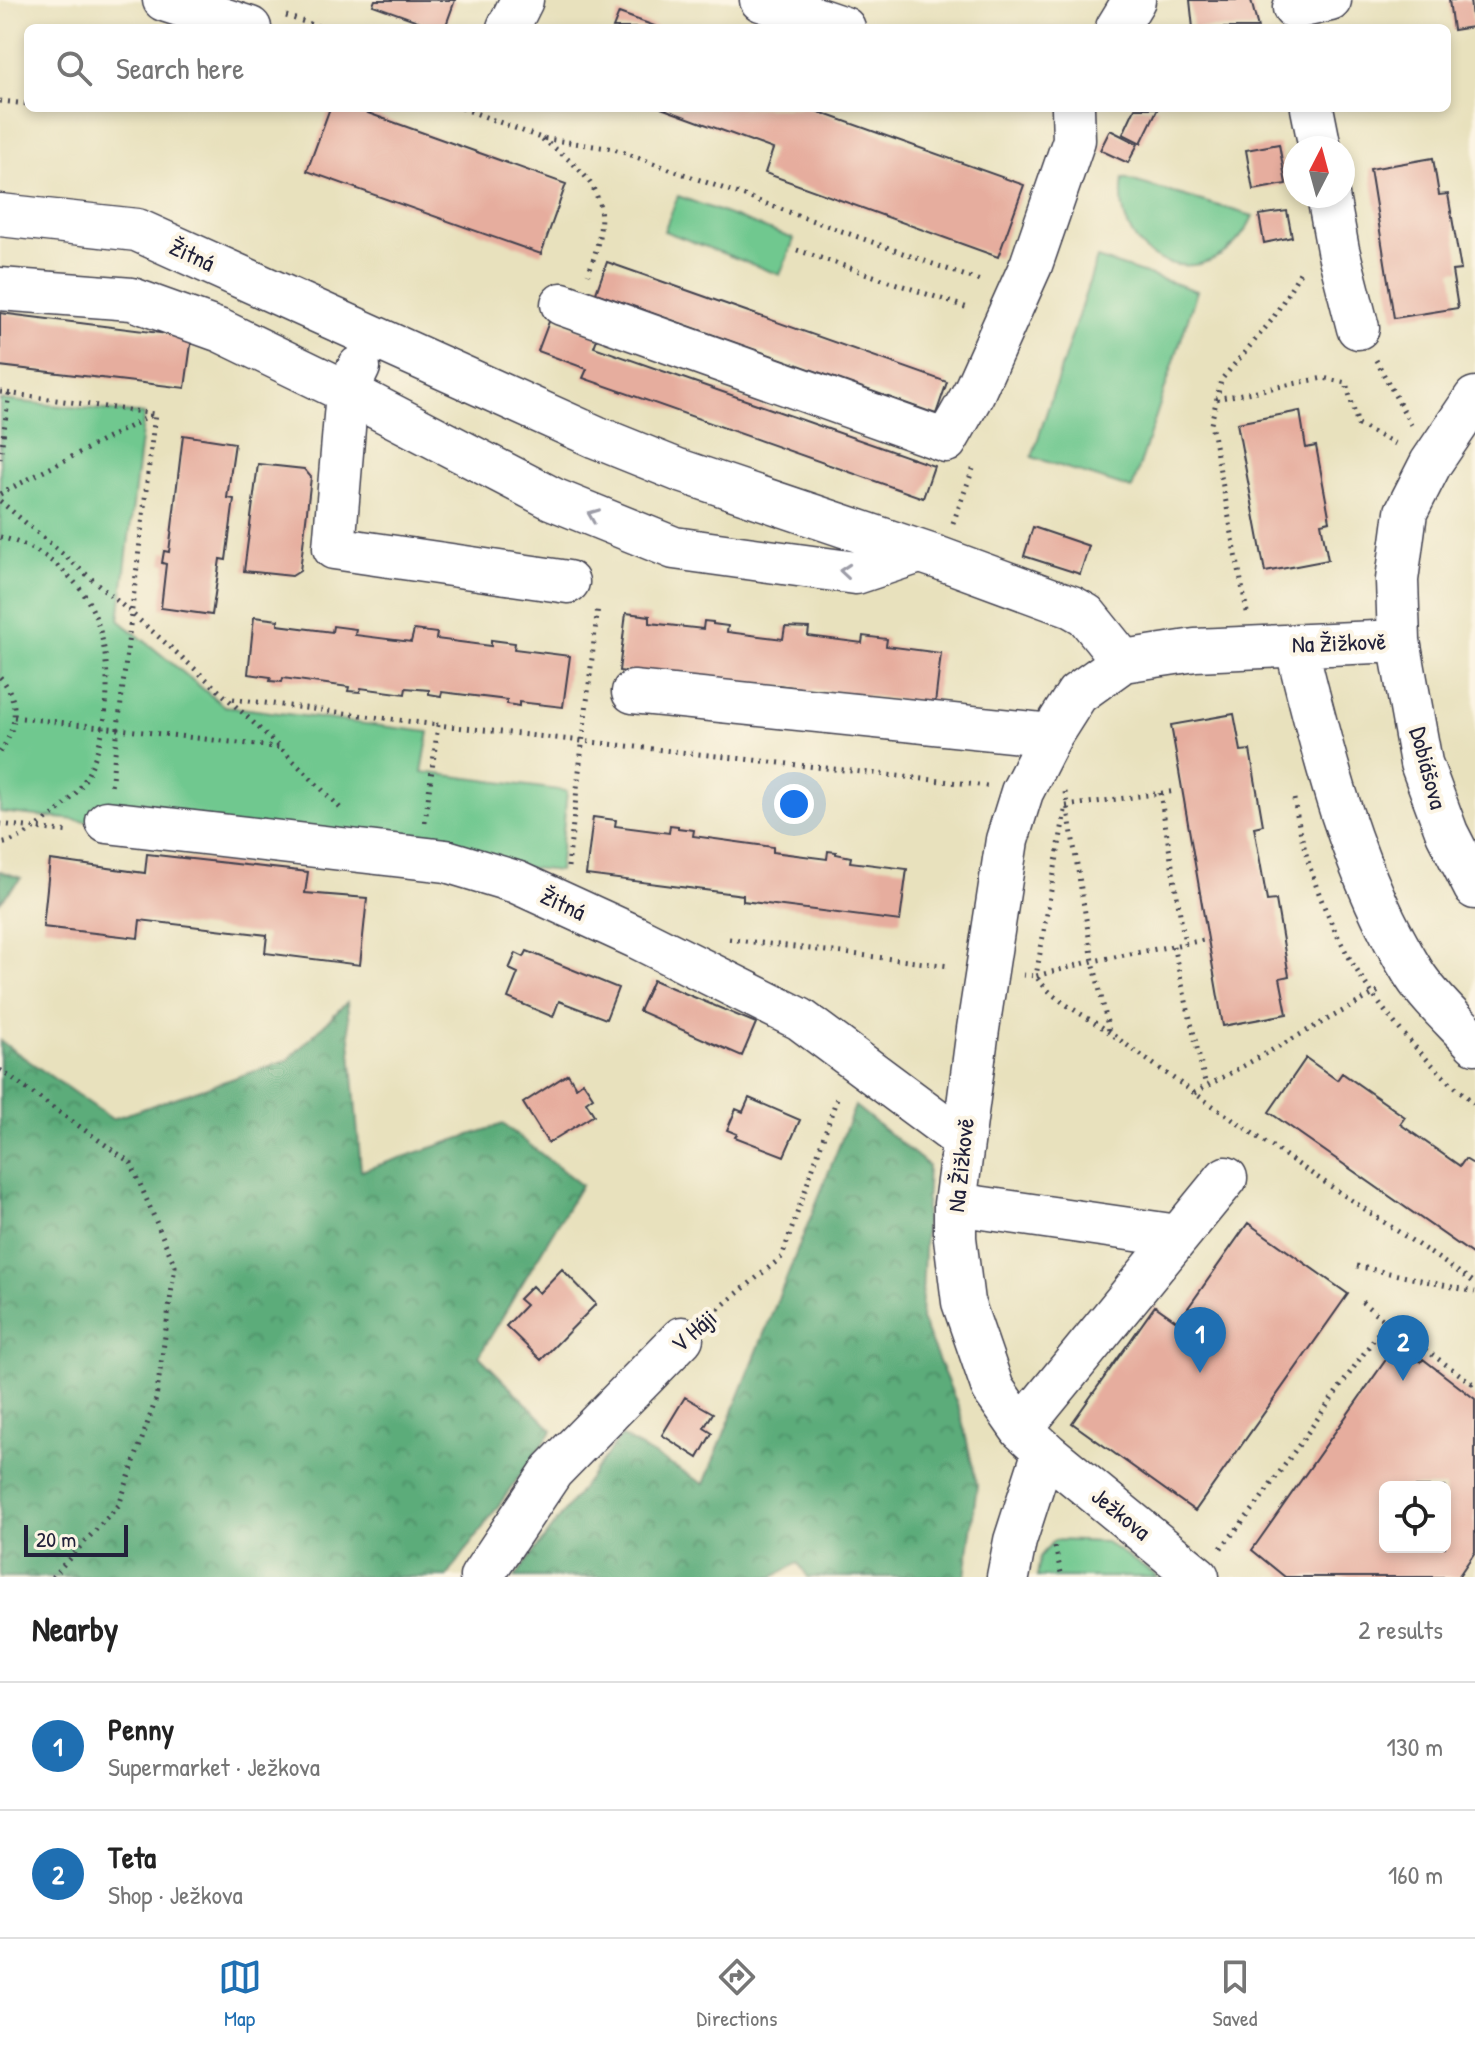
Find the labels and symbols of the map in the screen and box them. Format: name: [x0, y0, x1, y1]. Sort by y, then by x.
north arrow: [1283, 136, 1355, 208]
street label: Žitná: [165, 230, 220, 278]
one-way arrow: [587, 508, 601, 524]
one-way arrow: [838, 563, 851, 580]
street label: Na Žižkově: [1291, 624, 1387, 660]
street label: Dobiášova: [1403, 723, 1455, 812]
your location: [774, 784, 814, 824]
street label: Žitná: [536, 879, 591, 927]
street label: Na Žižkově: [939, 1116, 981, 1213]
street label: V Háji: [664, 1302, 723, 1359]
pin: 1: [1174, 1307, 1226, 1373]
pin: 2: [1377, 1315, 1429, 1381]
street label: Ježkova: [1085, 1480, 1158, 1547]
scale bar: [24, 1521, 128, 1557]

